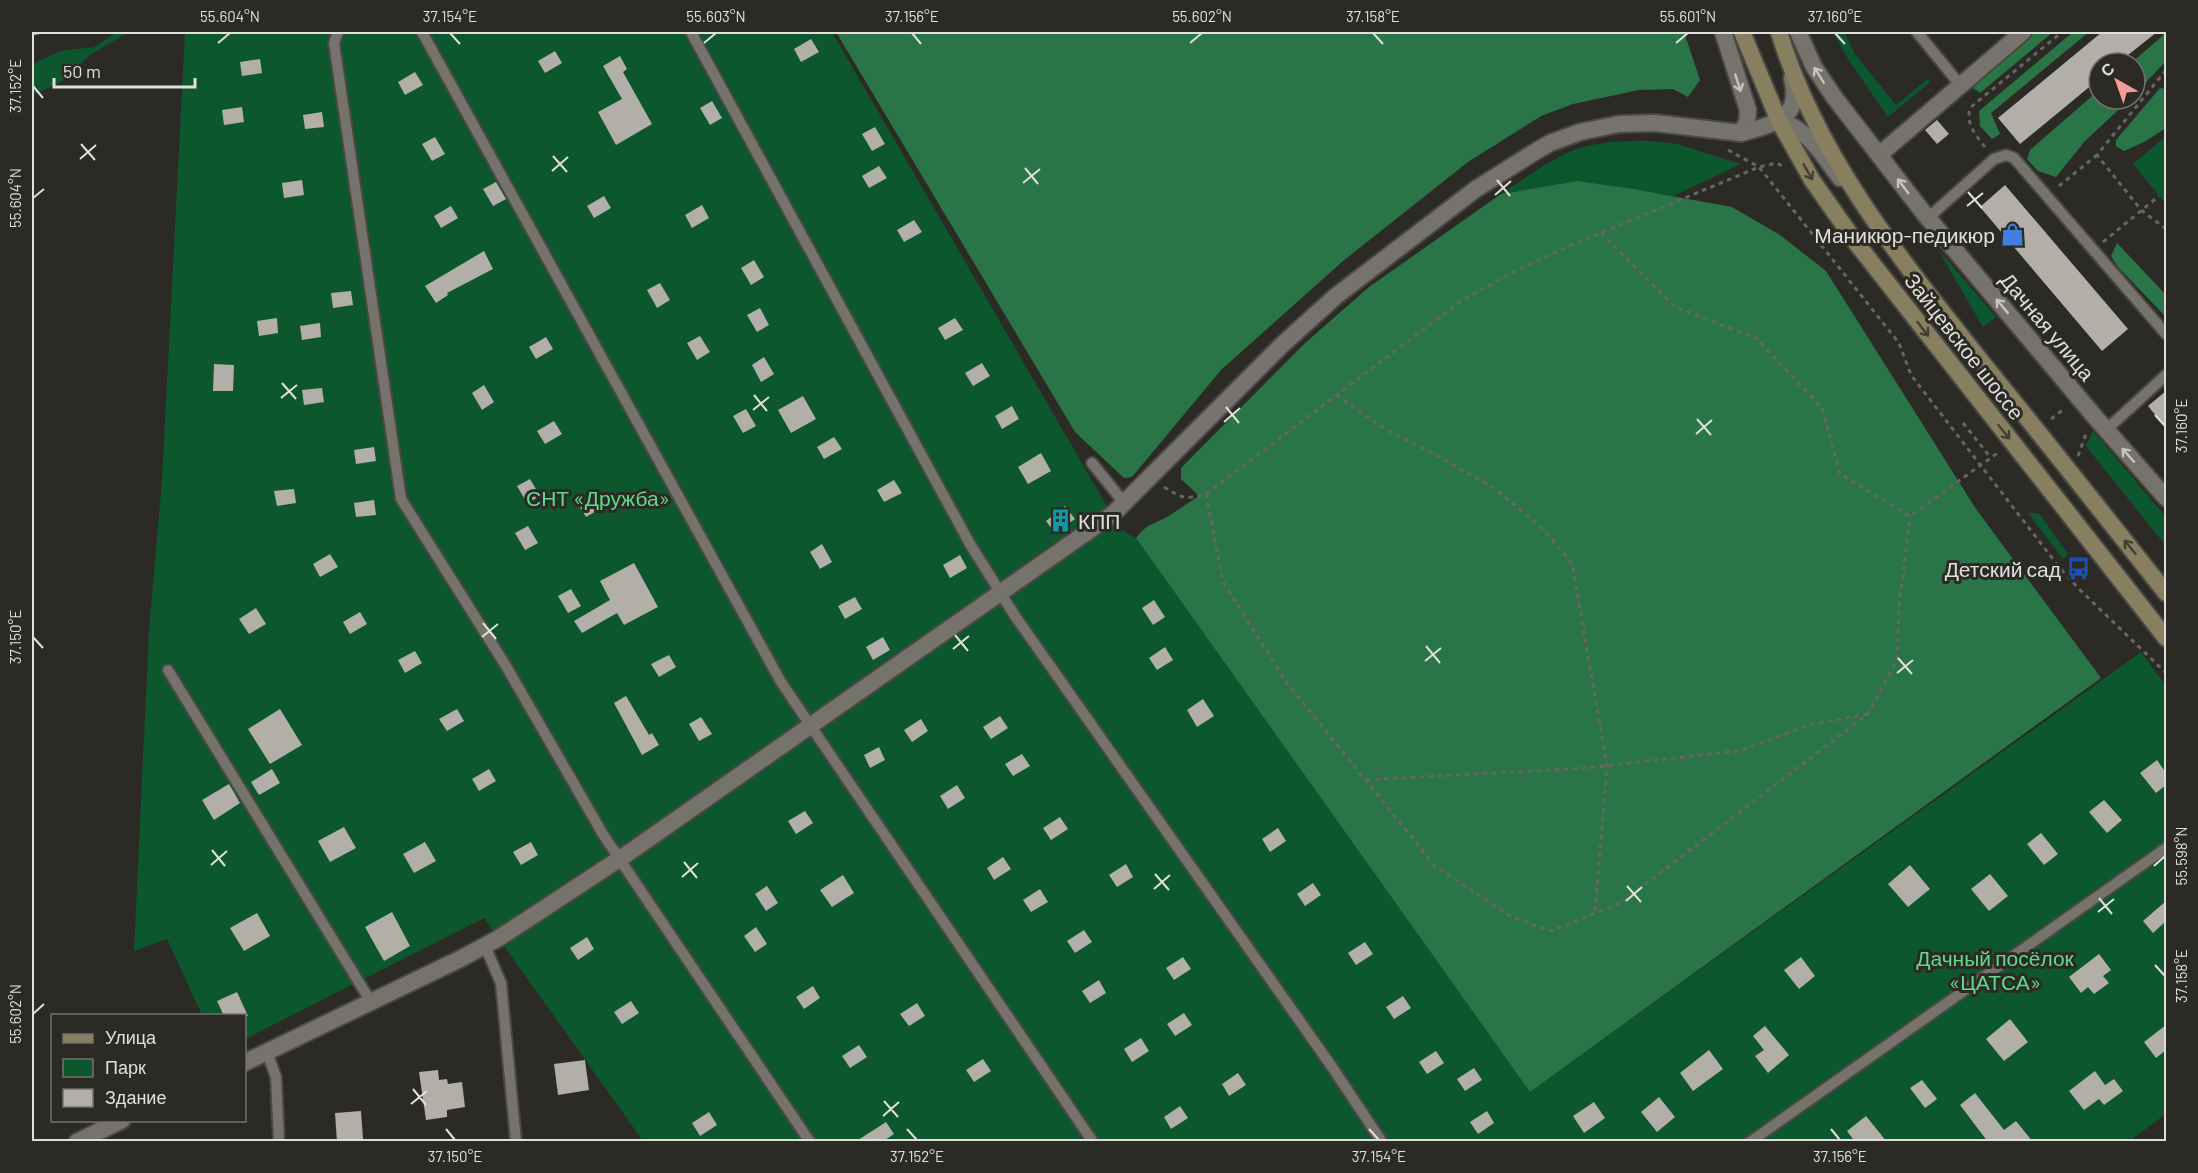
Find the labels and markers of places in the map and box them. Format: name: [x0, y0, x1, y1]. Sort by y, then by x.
shop icon: Маникюр-педикюр: [2000, 221, 2026, 247]
place label: Маникюр-педикюр: [1814, 222, 1995, 247]
building icon: КПП: [1047, 507, 1073, 533]
place label: КПП: [1078, 508, 1120, 533]
bus stop icon: Детский сад: [2066, 555, 2092, 581]
place label: Детский сад: [1945, 556, 2061, 581]

